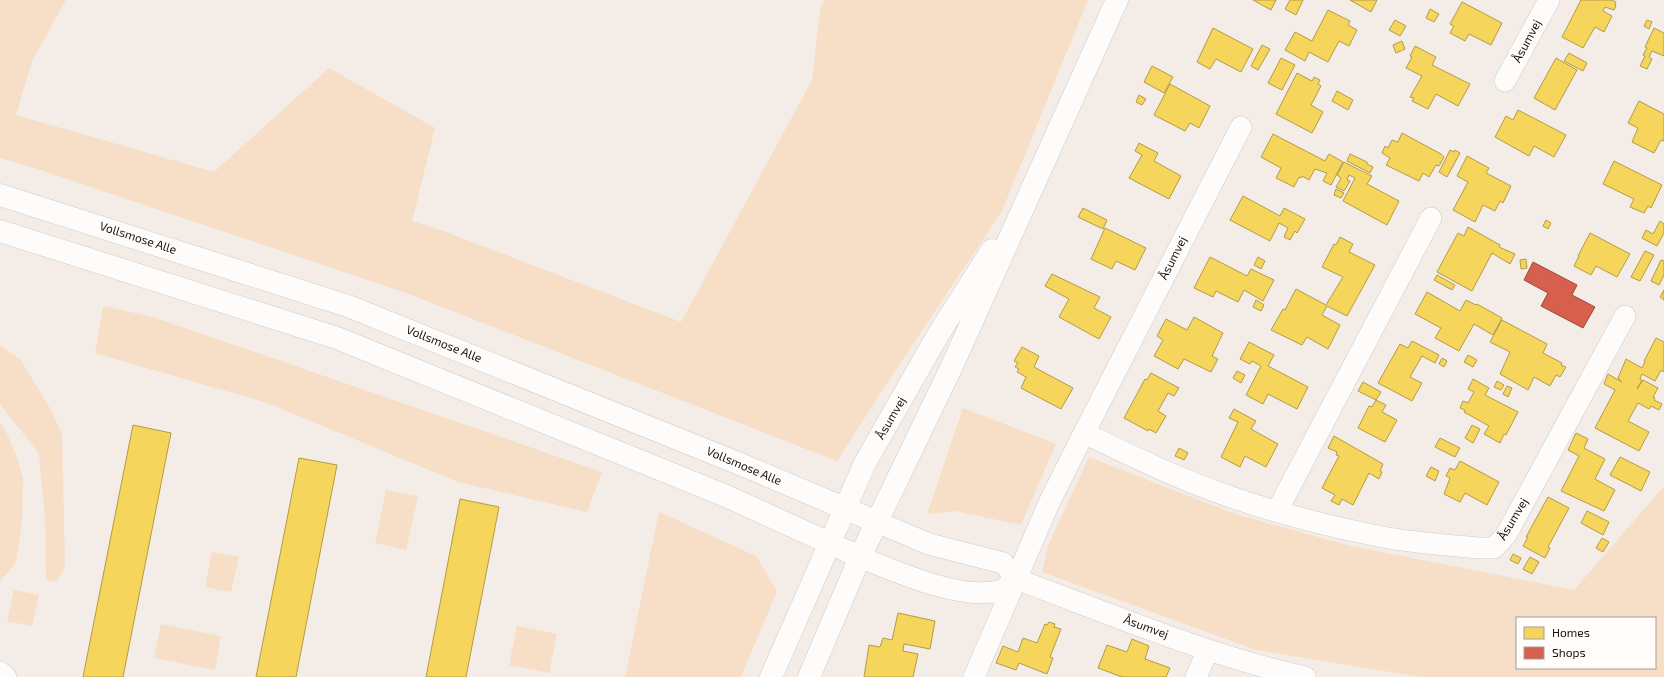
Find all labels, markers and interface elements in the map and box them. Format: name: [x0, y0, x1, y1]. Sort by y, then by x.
street label: Åsumvej: [1509, 17, 1544, 65]
street label: Vollsmose Alle: [98, 218, 179, 256]
street label: Åsumvej: [1155, 234, 1190, 282]
street label: Vollsmose Alle: [405, 322, 484, 365]
street label: Åsumvej: [872, 394, 909, 442]
street label: Vollsmose Alle: [705, 443, 784, 487]
street label: Åsumvej: [1494, 495, 1531, 543]
street label: Åsumvej: [1122, 612, 1171, 642]
legend: [1516, 617, 1656, 669]
text: Homes: [1552, 625, 1590, 639]
text: Shops: [1552, 645, 1586, 659]

